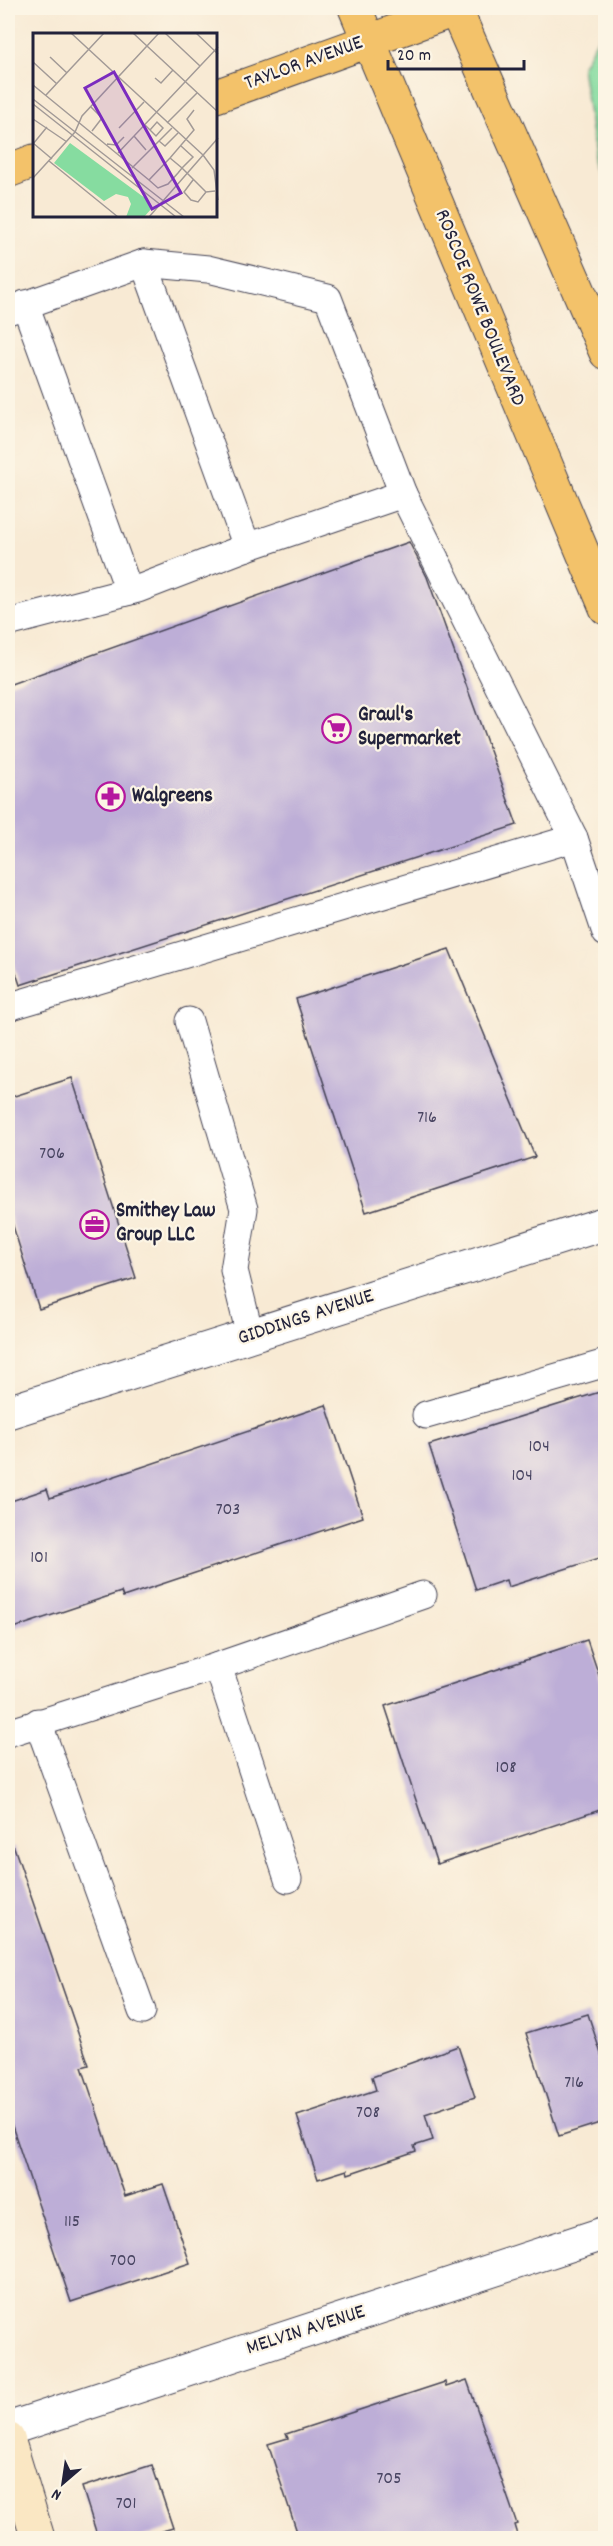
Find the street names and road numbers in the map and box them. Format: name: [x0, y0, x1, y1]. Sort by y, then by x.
street label: TAYLOR AVENUE: [240, 28, 368, 99]
street label: ROSCOE ROWE BOULEVARD: [426, 205, 532, 411]
street label: GIDDINGS AVENUE: [234, 1282, 378, 1354]
street label: MELVIN AVENUE: [243, 2298, 370, 2364]

